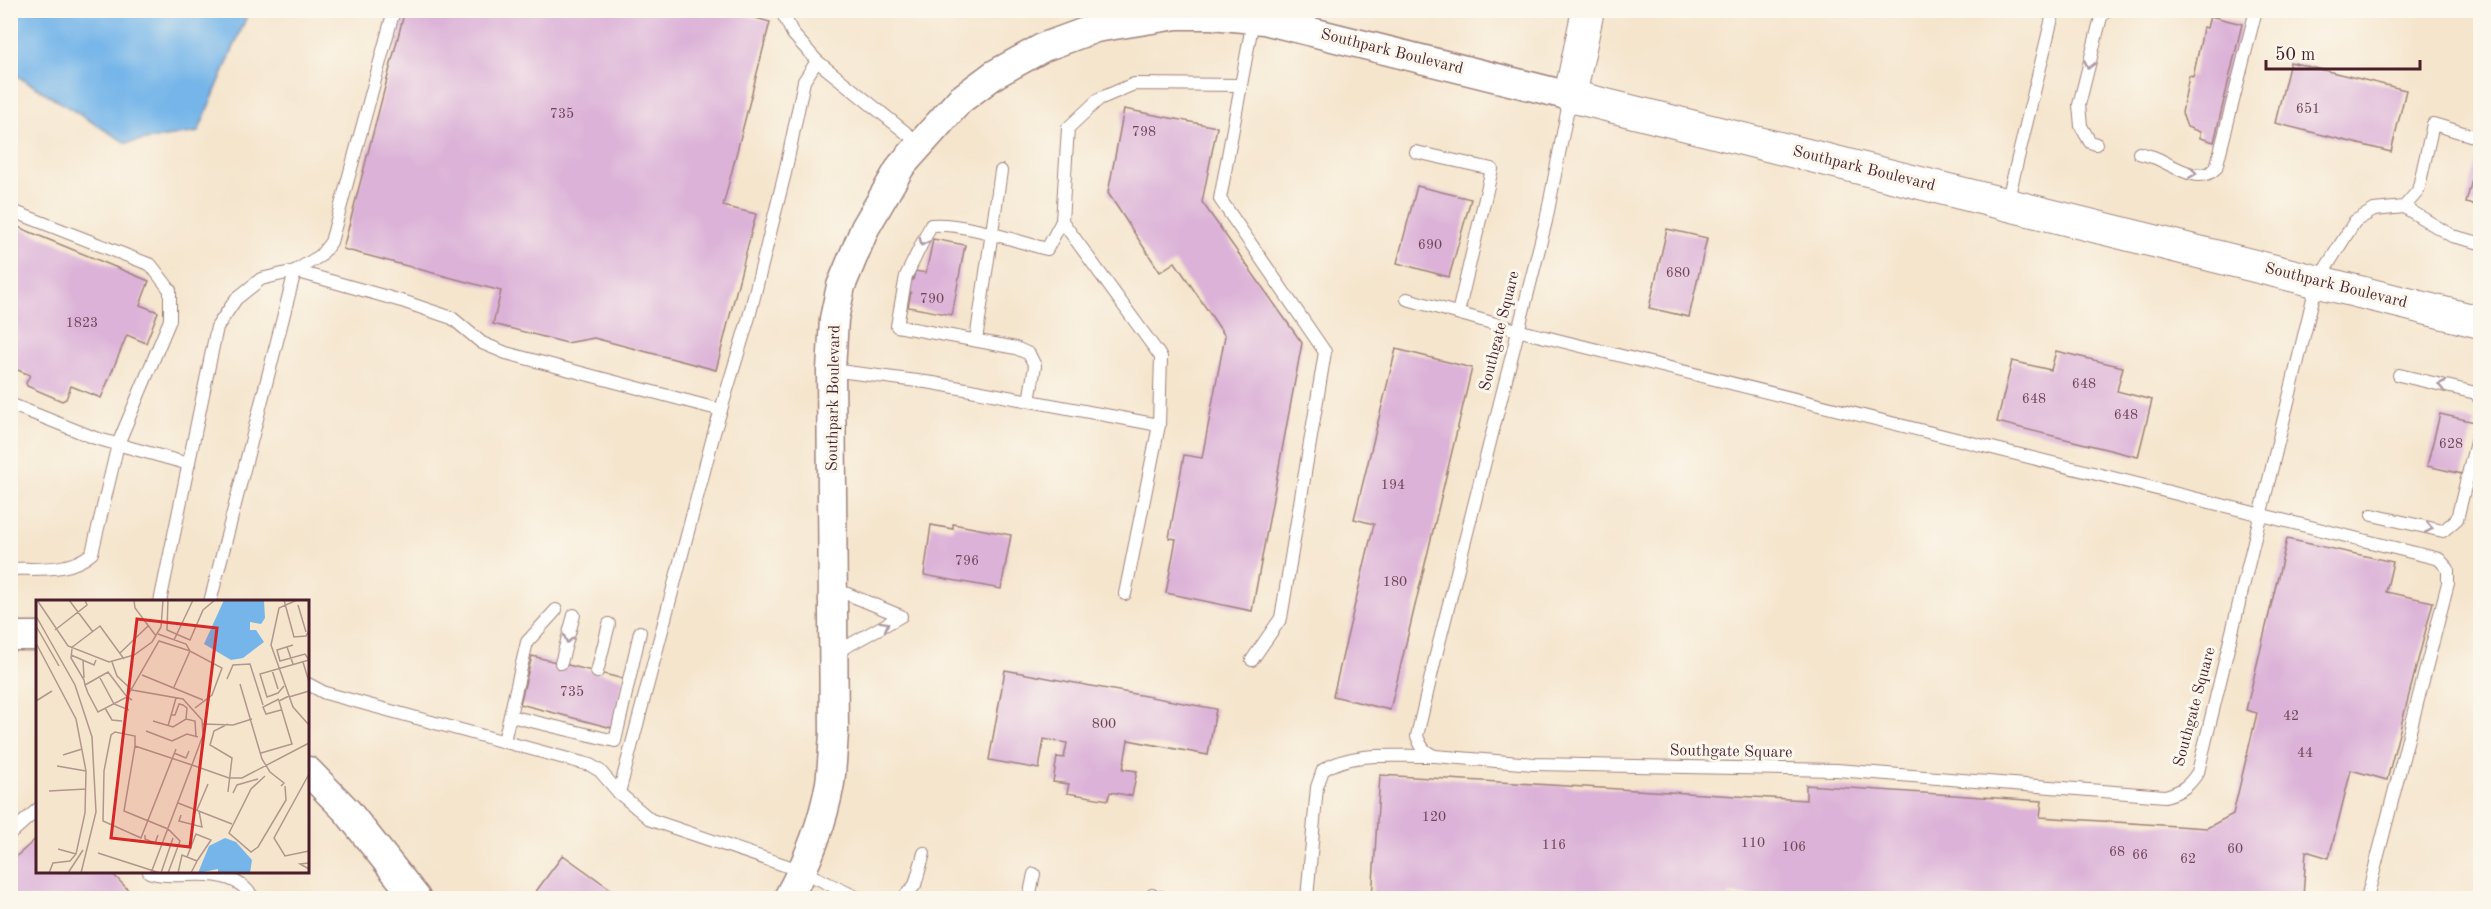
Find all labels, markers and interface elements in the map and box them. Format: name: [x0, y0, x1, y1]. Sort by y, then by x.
street label: Southpark Boulevard: [1319, 27, 1465, 77]
scale bar: [2266, 33, 2420, 71]
text: 50 m: [2275, 46, 2315, 64]
one-way arrow: [2083, 60, 2096, 70]
house number: 651: [2296, 102, 2320, 116]
house number: 735: [550, 107, 574, 121]
house number: 798: [1132, 125, 1156, 139]
street label: Southpark Boulevard: [1791, 144, 1937, 194]
one-way arrow: [2188, 167, 2198, 179]
one-way arrow: [919, 235, 930, 246]
house number: 690: [1418, 238, 1442, 252]
street label: Southpark Boulevard: [2263, 261, 2409, 311]
house number: 680: [1666, 266, 1690, 280]
street label: Southgate Square: [1477, 269, 1523, 393]
house number: 790: [920, 292, 944, 306]
house number: 1823: [66, 316, 98, 330]
street label: Southpark Boulevard: [825, 325, 843, 471]
house number: 648: [2072, 377, 2096, 391]
one-way arrow: [2437, 379, 2447, 392]
house number: 648: [2022, 392, 2046, 406]
house number: 648: [2114, 408, 2138, 422]
house number: 628: [2439, 437, 2463, 451]
house number: 194: [1381, 478, 1405, 492]
one-way arrow: [2424, 521, 2434, 534]
house number: 796: [955, 554, 979, 568]
house number: 180: [1383, 575, 1407, 589]
inset map: [36, 600, 309, 873]
one-way arrow: [879, 621, 889, 632]
one-way arrow: [562, 634, 575, 644]
street label: Southgate Square: [2171, 646, 2219, 768]
house number: 735: [560, 685, 584, 699]
house number: 42: [2283, 709, 2299, 723]
house number: 800: [1092, 717, 1116, 731]
street label: Southgate Square: [1669, 743, 1793, 761]
house number: 44: [2297, 746, 2313, 760]
house number: 120: [1422, 810, 1446, 824]
house number: 110: [1741, 836, 1765, 850]
house number: 116: [1542, 838, 1566, 852]
house number: 106: [1782, 840, 1806, 854]
house number: 60: [2227, 842, 2243, 856]
house number: 68: [2109, 845, 2125, 859]
house number: 66: [2132, 848, 2148, 862]
house number: 62: [2180, 852, 2196, 866]

